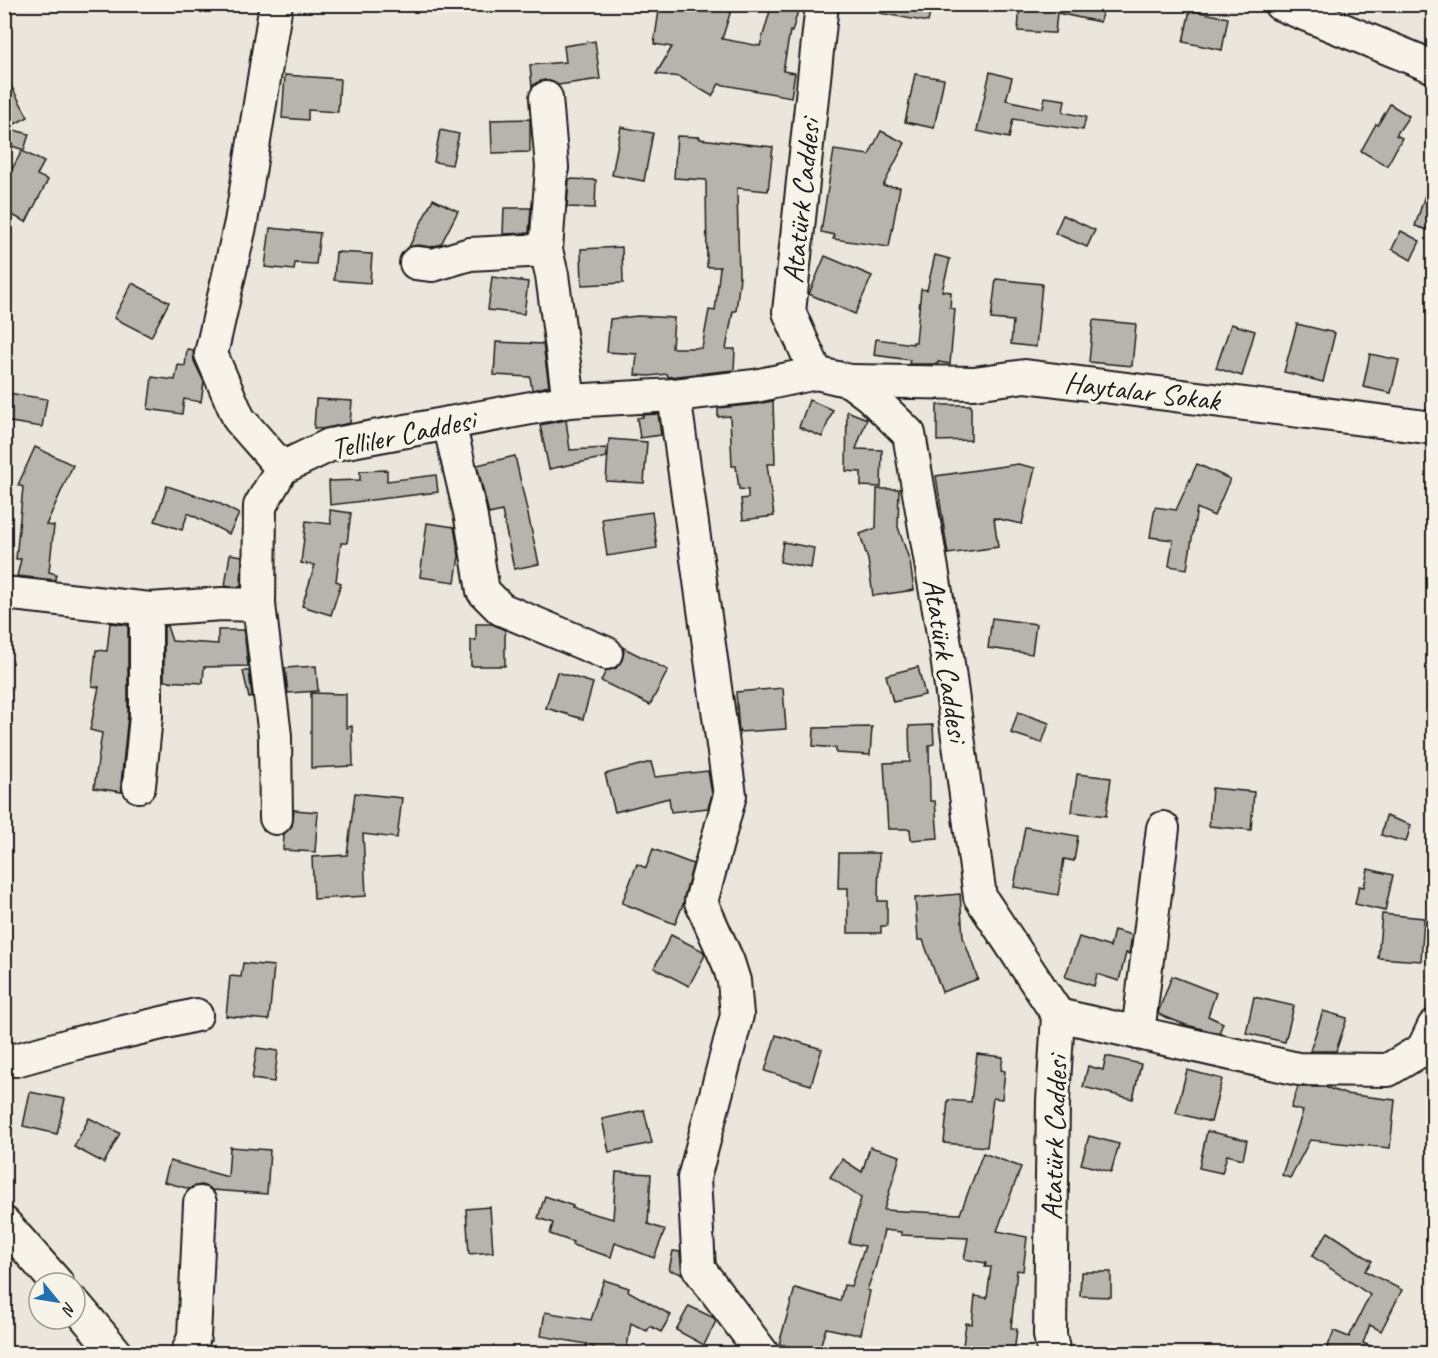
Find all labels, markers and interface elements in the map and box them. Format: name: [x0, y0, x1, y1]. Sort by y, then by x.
street label: Atatürk Caddesi: [774, 114, 829, 285]
street label: Haytalar Sokak: [1062, 363, 1224, 420]
street label: Telliler Caddesi: [328, 400, 482, 468]
street label: Atatürk Caddesi: [914, 576, 978, 748]
street label: Atatürk Caddesi: [1032, 1052, 1076, 1221]
north arrow: [27, 1271, 87, 1331]
text: N: [56, 1299, 80, 1320]

